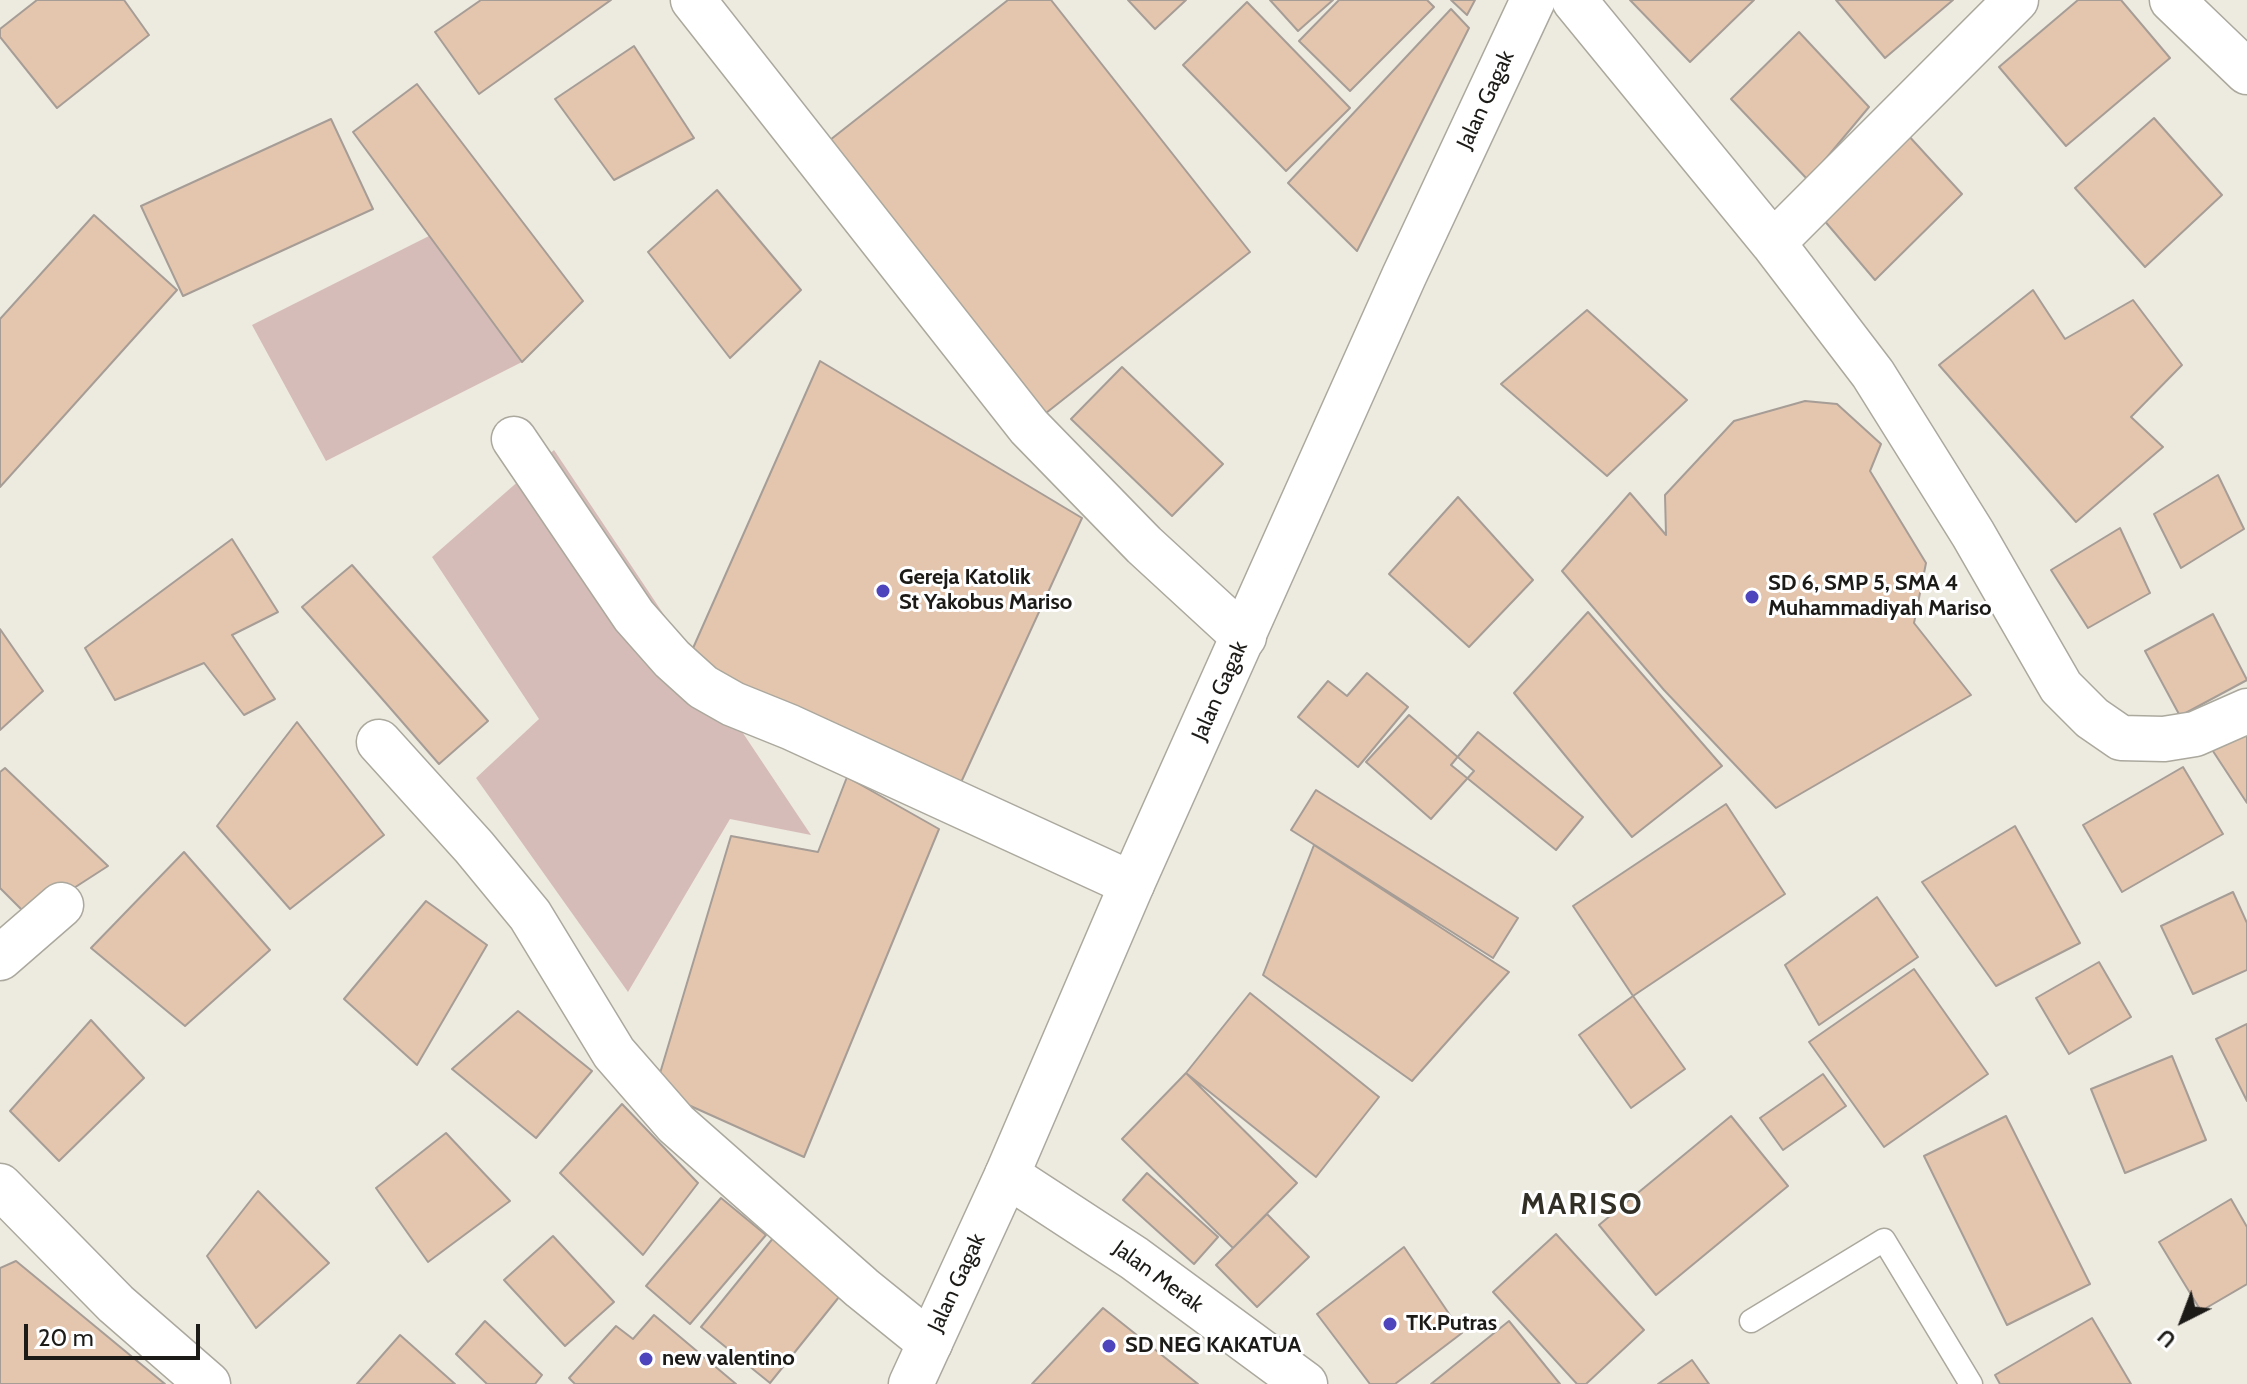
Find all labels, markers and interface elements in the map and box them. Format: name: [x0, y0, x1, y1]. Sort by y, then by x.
street label: Jalan Gagak: [1452, 47, 1520, 153]
place label: Gereja Katolik St Yakobus Mariso: [899, 565, 1072, 616]
place label: SD 6, SMP 5, SMA 4 Muhammadiyah Mariso: [1768, 571, 1992, 622]
marker: Gereja Katolik St Yakobus Mariso: [874, 582, 892, 600]
marker: SD 6, SMP 5, SMA 4 Muhammadiyah Mariso: [1743, 588, 1761, 606]
street label: Jalan Gagak: [1186, 637, 1254, 745]
district label: MARISO: [1520, 1187, 1644, 1223]
street label: Jalan Gagak: [923, 1230, 991, 1336]
street label: Jalan Merak: [1108, 1235, 1208, 1319]
north arrow: [2143, 1280, 2223, 1360]
scale bar: [28, 1308, 204, 1358]
place label: TK.Putras: [1406, 1311, 1497, 1337]
marker: TK.Putras: [1381, 1315, 1399, 1333]
text: 20 m: [38, 1323, 94, 1352]
text: U: [2152, 1323, 2182, 1354]
place label: SD NEG KAKATUA: [1125, 1333, 1301, 1359]
marker: SD NEG KAKATUA: [1100, 1337, 1118, 1355]
place label: new valentino: [662, 1346, 795, 1372]
marker: new valentino: [637, 1350, 655, 1368]

